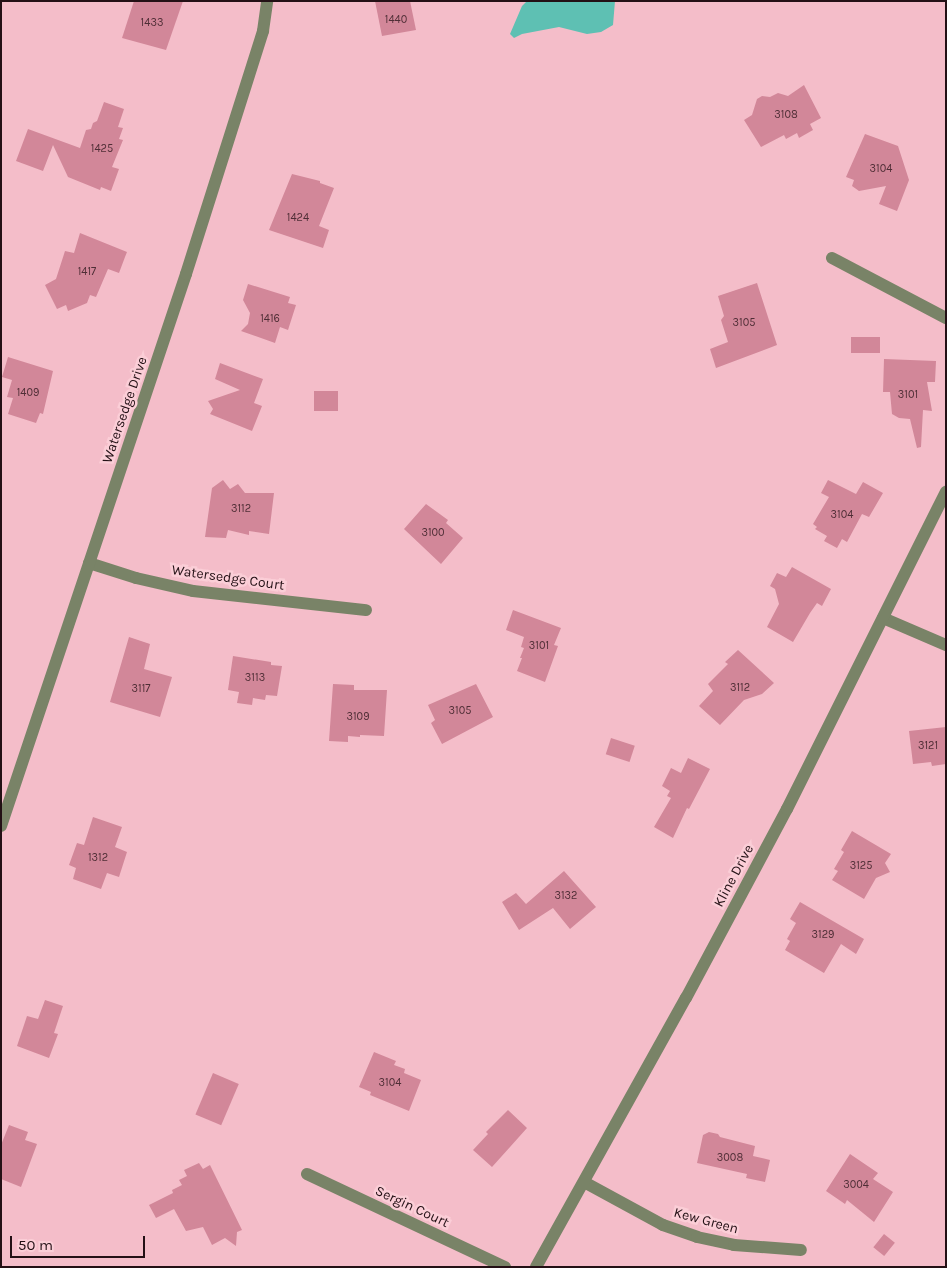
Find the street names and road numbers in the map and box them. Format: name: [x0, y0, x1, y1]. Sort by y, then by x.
street label: Watersedge Drive: [99, 355, 151, 465]
street label: Watersedge Court: [171, 562, 285, 594]
street label: Kline Drive: [711, 842, 757, 910]
street label: Sergin Court: [372, 1183, 452, 1231]
street label: Kew Green: [672, 1204, 740, 1238]

